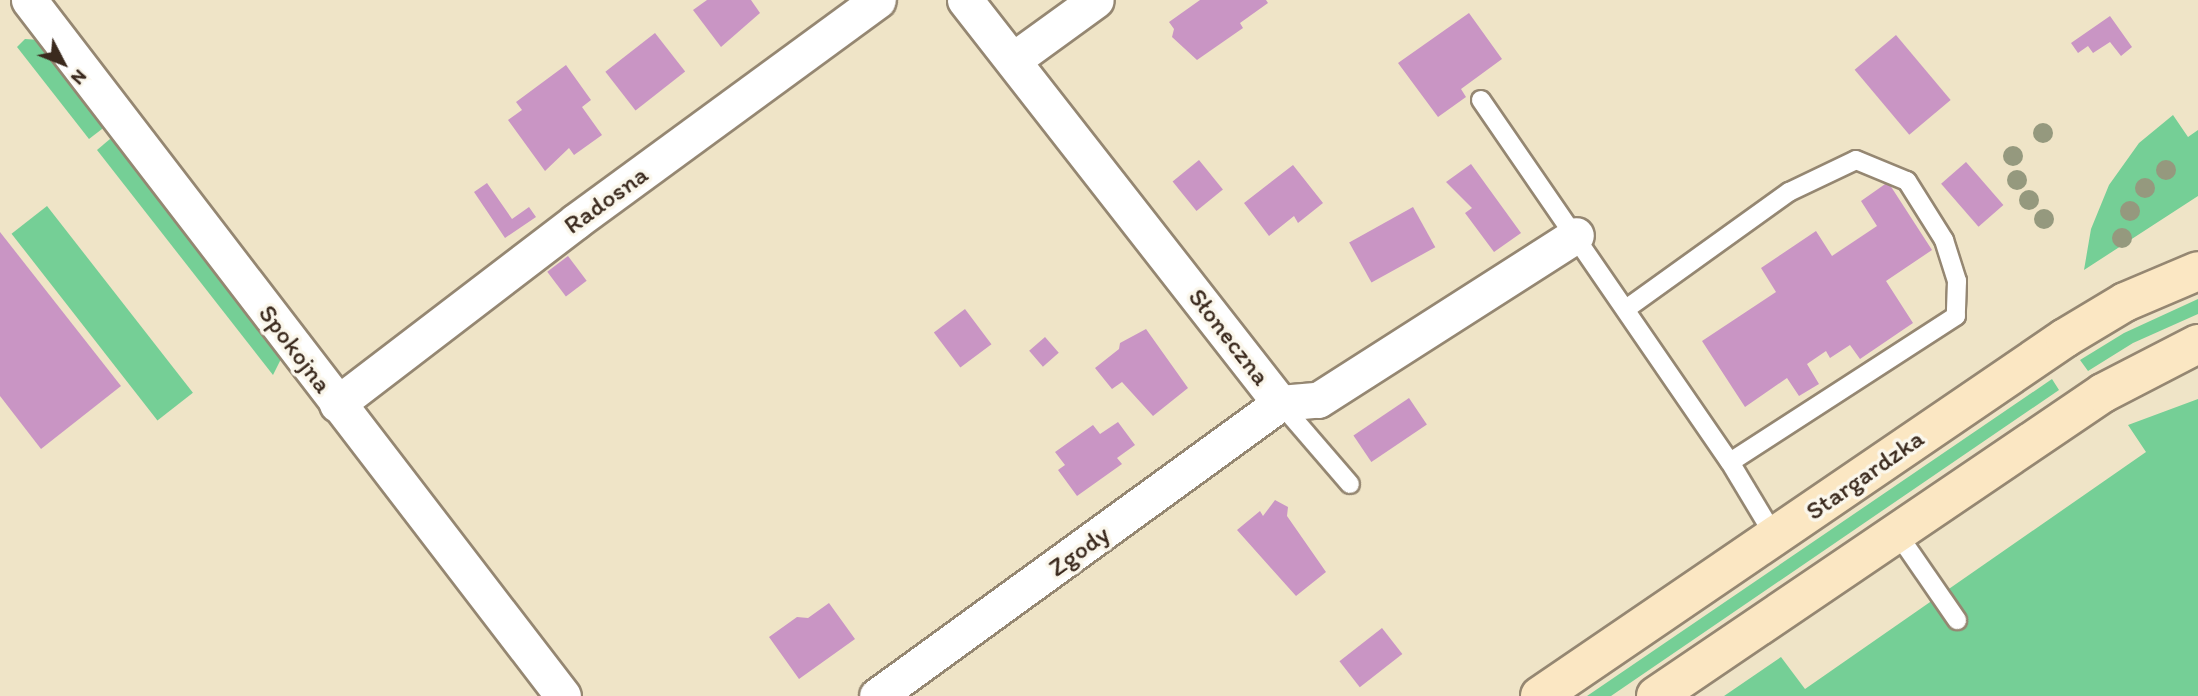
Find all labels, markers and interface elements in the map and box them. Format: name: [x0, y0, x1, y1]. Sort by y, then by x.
north arrow: [28, 28, 98, 98]
text: N: [66, 65, 92, 90]
street label: Radosna: [558, 159, 654, 241]
street label: Słoneczna: [1181, 282, 1277, 392]
street label: Spokojna: [252, 299, 338, 399]
street label: Stargardzka: [1800, 423, 1930, 527]
street label: Zgody: [1042, 518, 1116, 584]

